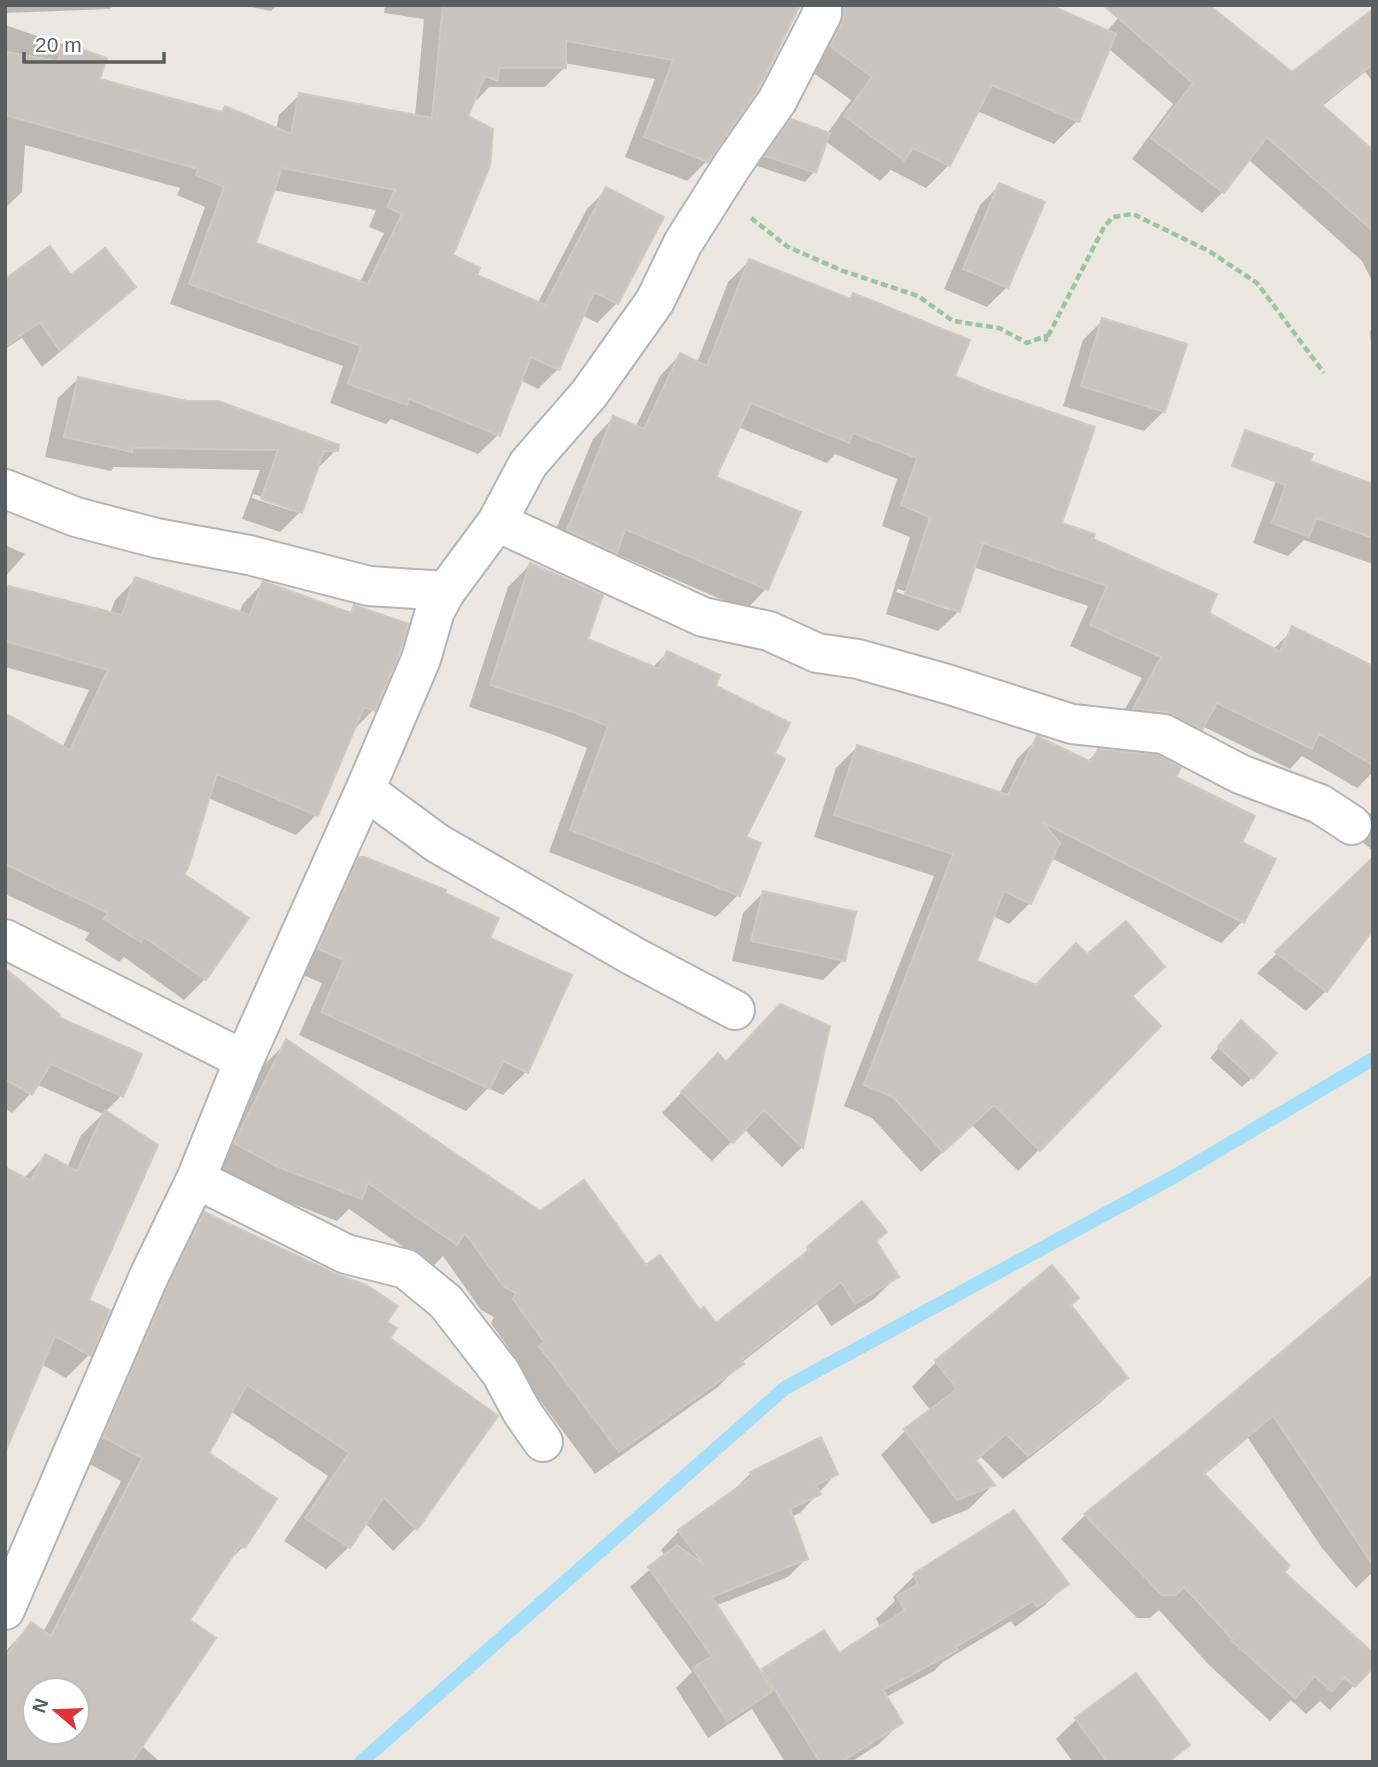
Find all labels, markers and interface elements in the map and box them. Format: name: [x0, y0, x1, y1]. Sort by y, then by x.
scale bar: [24, 21, 164, 65]
text: 20 m: [35, 33, 82, 56]
north arrow: [21, 1676, 91, 1746]
text: N: [28, 1696, 53, 1716]

